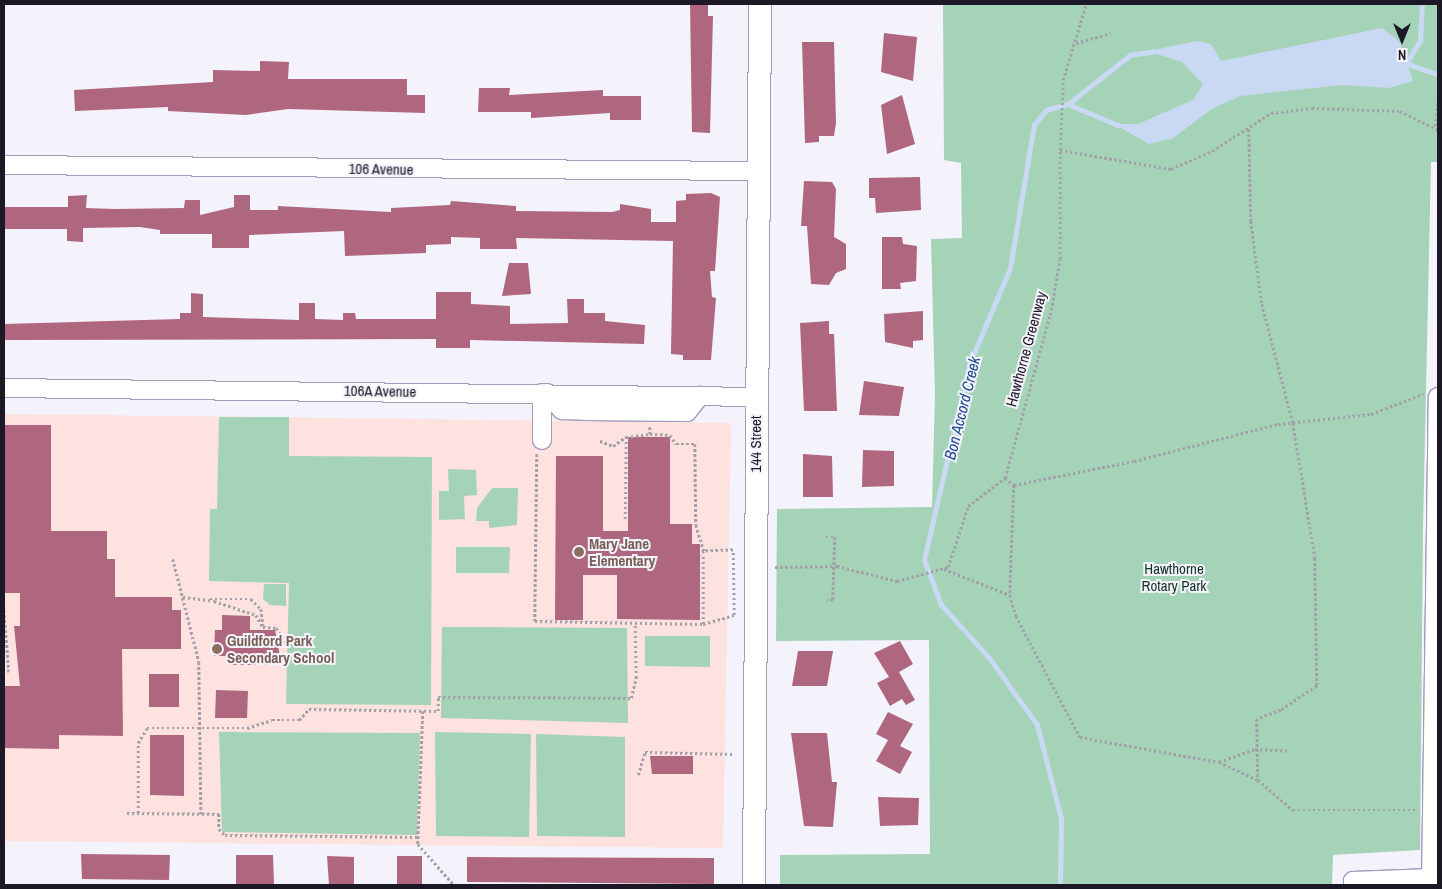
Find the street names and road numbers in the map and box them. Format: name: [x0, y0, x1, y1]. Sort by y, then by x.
street label: 106 Avenue: [348, 159, 414, 179]
street label: Hawthorne Greenway: [1002, 289, 1050, 409]
street label: 106A Avenue: [343, 381, 417, 401]
street label: 144 Street: [747, 416, 765, 472]

